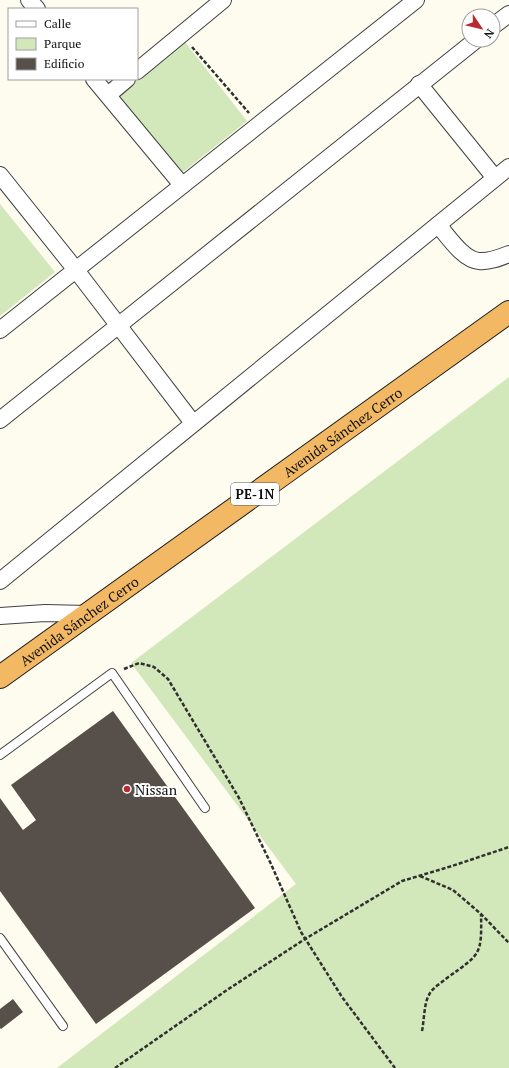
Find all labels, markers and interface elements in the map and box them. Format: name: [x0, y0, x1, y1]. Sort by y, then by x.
legend: [8, 8, 138, 80]
north arrow: [461, 8, 501, 48]
text: Calle: [44, 16, 71, 31]
text: N: [481, 26, 497, 42]
text: Parque: [44, 36, 81, 51]
text: Edificio: [44, 56, 85, 71]
street label: Avenida Sánchez Cerro: [279, 382, 406, 481]
road number: PE-1N: [231, 483, 279, 505]
street label: Avenida Sánchez Cerro: [15, 571, 142, 670]
place label: Nissan: [135, 780, 178, 799]
marker: Nissan: [122, 784, 132, 794]

